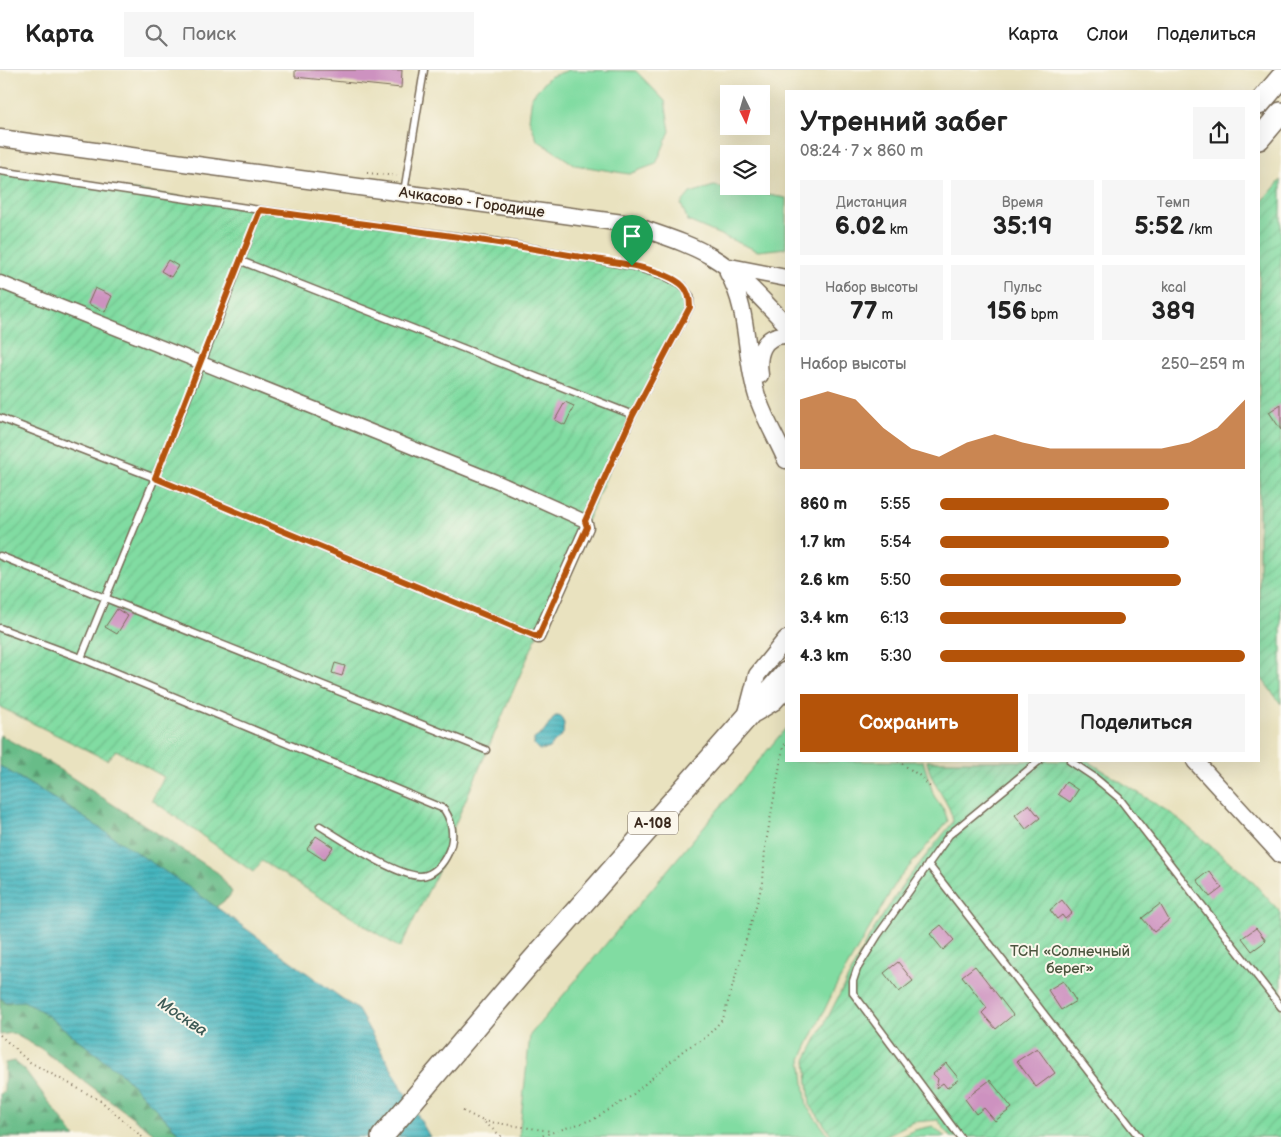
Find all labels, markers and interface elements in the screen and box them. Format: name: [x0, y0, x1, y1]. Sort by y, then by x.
search box: [124, 12, 474, 57]
text: Карта: [25, 20, 94, 49]
icon: search: [142, 21, 170, 49]
text: Поиск: [182, 23, 236, 46]
text: Карта: [1008, 24, 1058, 45]
text: Слои: [1086, 24, 1128, 45]
text: Поделиться: [1156, 24, 1256, 45]
north arrow: [720, 85, 770, 135]
map controls: [720, 85, 770, 195]
text: Утренний забег: [800, 106, 1008, 139]
button: share: [1193, 107, 1245, 159]
text: 08:24 · 7 × 860 m: [800, 142, 923, 161]
button: layers: [720, 145, 770, 195]
street label: Ачкасово - Городище: [397, 183, 546, 222]
text: Дистанция: [836, 194, 907, 211]
text: Время: [1002, 194, 1043, 211]
text: Темп: [1157, 194, 1190, 211]
text: 6.02: [835, 211, 886, 242]
text: 35:19: [992, 211, 1053, 242]
text: 5:52: [1134, 211, 1184, 242]
pin: [611, 215, 653, 266]
text: km: [886, 221, 908, 238]
text: /km: [1184, 221, 1213, 238]
icon: arrive: [618, 222, 646, 250]
text: Набор высоты: [825, 279, 918, 296]
text: Пульс: [1003, 279, 1042, 296]
text: kcal: [1161, 279, 1186, 296]
text: 77: [850, 296, 878, 327]
text: 156: [987, 296, 1027, 327]
text: 389: [1151, 296, 1196, 327]
text: m: [878, 306, 893, 323]
text: bpm: [1027, 306, 1058, 323]
text: Набор высоты: [800, 355, 907, 374]
text: 250–259 m: [1161, 355, 1245, 374]
text: 860 m: [800, 495, 847, 514]
text: 5:55: [880, 495, 911, 514]
text: 1.7 km: [800, 533, 845, 552]
text: 5:54: [880, 533, 911, 552]
text: 2.6 km: [800, 571, 849, 590]
text: 5:50: [880, 571, 911, 590]
text: 3.4 km: [800, 609, 849, 628]
text: 6:13: [880, 609, 909, 628]
text: 4.3 km: [800, 647, 849, 666]
text: 5:30: [880, 647, 912, 666]
button: Сохранить: [800, 694, 1018, 752]
button: Поделиться: [1028, 694, 1245, 752]
road number: А-108: [628, 811, 678, 834]
park label: ТСН «Солнечный берег»: [1010, 942, 1130, 978]
water label: Москва: [154, 994, 211, 1041]

